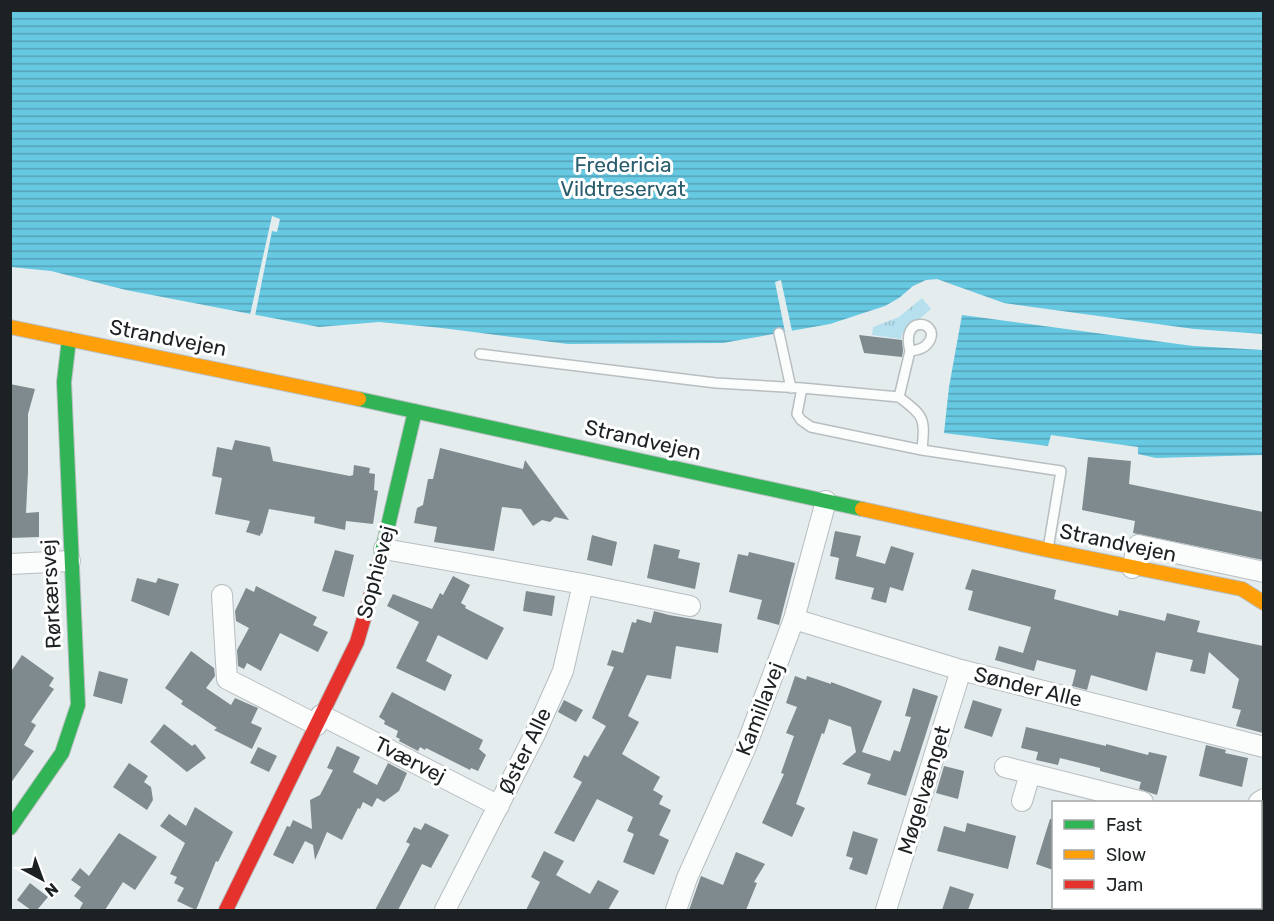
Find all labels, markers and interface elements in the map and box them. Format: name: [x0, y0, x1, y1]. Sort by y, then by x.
park label: Fredericia Vildtreservat: [560, 152, 686, 201]
street label: Strandvejen: [107, 314, 229, 361]
street label: Strandvejen: [582, 414, 704, 465]
street label: Strandvejen: [1057, 518, 1179, 567]
street label: Sophievej: [351, 523, 400, 621]
street label: Rørkærsvej: [35, 539, 66, 649]
street label: Kamillavej: [730, 659, 789, 759]
street label: Sønder Alle: [972, 661, 1085, 712]
street label: Øster Alle: [493, 704, 556, 798]
street label: Møgelvænget: [892, 723, 955, 857]
street label: Tværvej: [370, 731, 450, 788]
legend: [1052, 801, 1262, 909]
text: Fast: [1106, 814, 1142, 836]
text: Slow: [1106, 844, 1146, 866]
north arrow: [12, 849, 72, 909]
text: Jam: [1106, 874, 1143, 896]
text: N: [41, 879, 62, 901]

